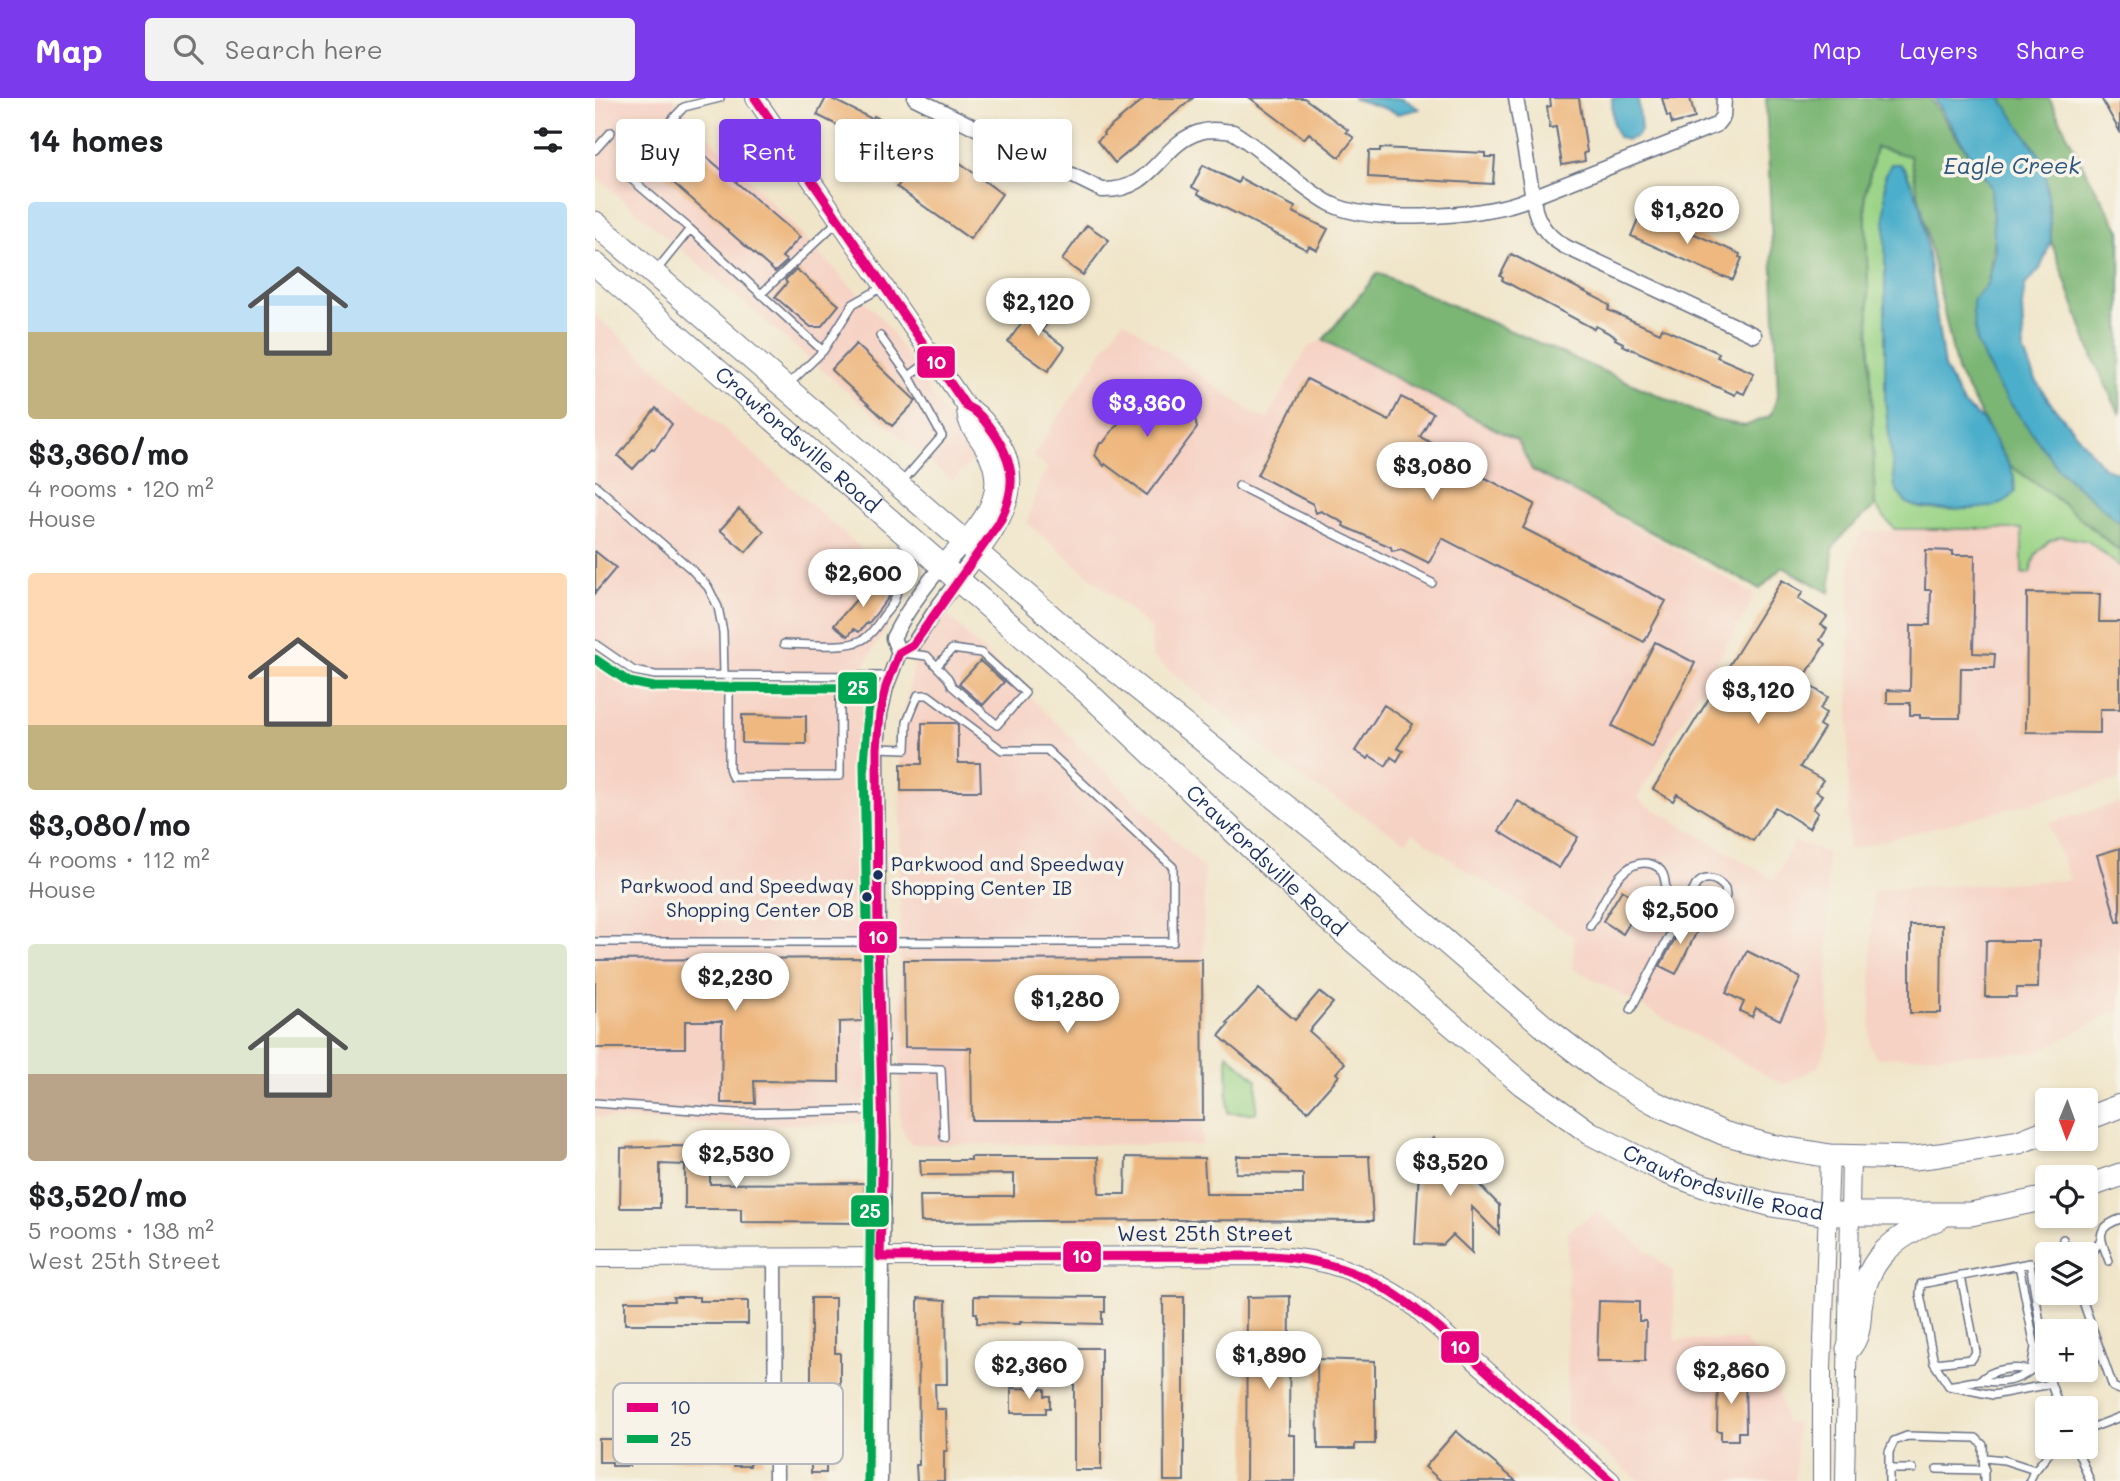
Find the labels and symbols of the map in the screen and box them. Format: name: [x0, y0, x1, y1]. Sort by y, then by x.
water label: Eagle Creek: [1944, 150, 2081, 180]
pin: $1,820: [1630, 186, 1744, 246]
pin: $2,120: [981, 278, 1095, 338]
line badge: 10: [916, 345, 956, 379]
text: 10: [926, 349, 946, 374]
street label: Crawfordsville Road: [710, 360, 886, 518]
pin: $3,360: [1090, 380, 1204, 439]
pin: $3,080: [1375, 442, 1489, 502]
pin: $2,600: [806, 550, 920, 609]
pin: $3,120: [1701, 666, 1815, 726]
line badge: 25: [837, 671, 878, 705]
text: 25: [847, 675, 869, 700]
street label: Crawfordsville Road: [1181, 778, 1352, 941]
place label: Parkwood and Speedway Shopping Center IB: [891, 851, 1124, 900]
marker: Parkwood and Speedway Shopping Center IB: [871, 868, 885, 882]
place label: Parkwood and Speedway Shopping Center OB: [621, 873, 854, 922]
pin: $2,500: [1623, 886, 1737, 946]
marker: Parkwood and Speedway Shopping Center OB: [860, 890, 874, 904]
line badge: 10: [858, 920, 898, 954]
text: 10: [868, 924, 888, 949]
pin: $2,230: [678, 954, 792, 1013]
pin: $1,280: [1010, 976, 1124, 1035]
north arrow: [2035, 1088, 2098, 1152]
pin: $2,530: [679, 1130, 793, 1190]
street label: Crawfordsville Road: [1619, 1137, 1825, 1225]
pin: $3,520: [1393, 1138, 1507, 1198]
line badge: 25: [850, 1194, 890, 1228]
text: 25: [859, 1198, 881, 1223]
street label: West 25th Street: [1117, 1219, 1293, 1246]
line badge: 10: [1062, 1240, 1102, 1273]
text: 10: [1072, 1243, 1092, 1268]
line badge: 10: [1440, 1330, 1480, 1364]
pin: $1,890: [1212, 1332, 1326, 1391]
text: 10: [1450, 1334, 1470, 1359]
pin: $2,360: [972, 1342, 1086, 1401]
pin: $2,860: [1674, 1346, 1788, 1406]
legend: [613, 1383, 843, 1464]
text: 10: [670, 1394, 690, 1419]
text: 25: [670, 1426, 692, 1451]

